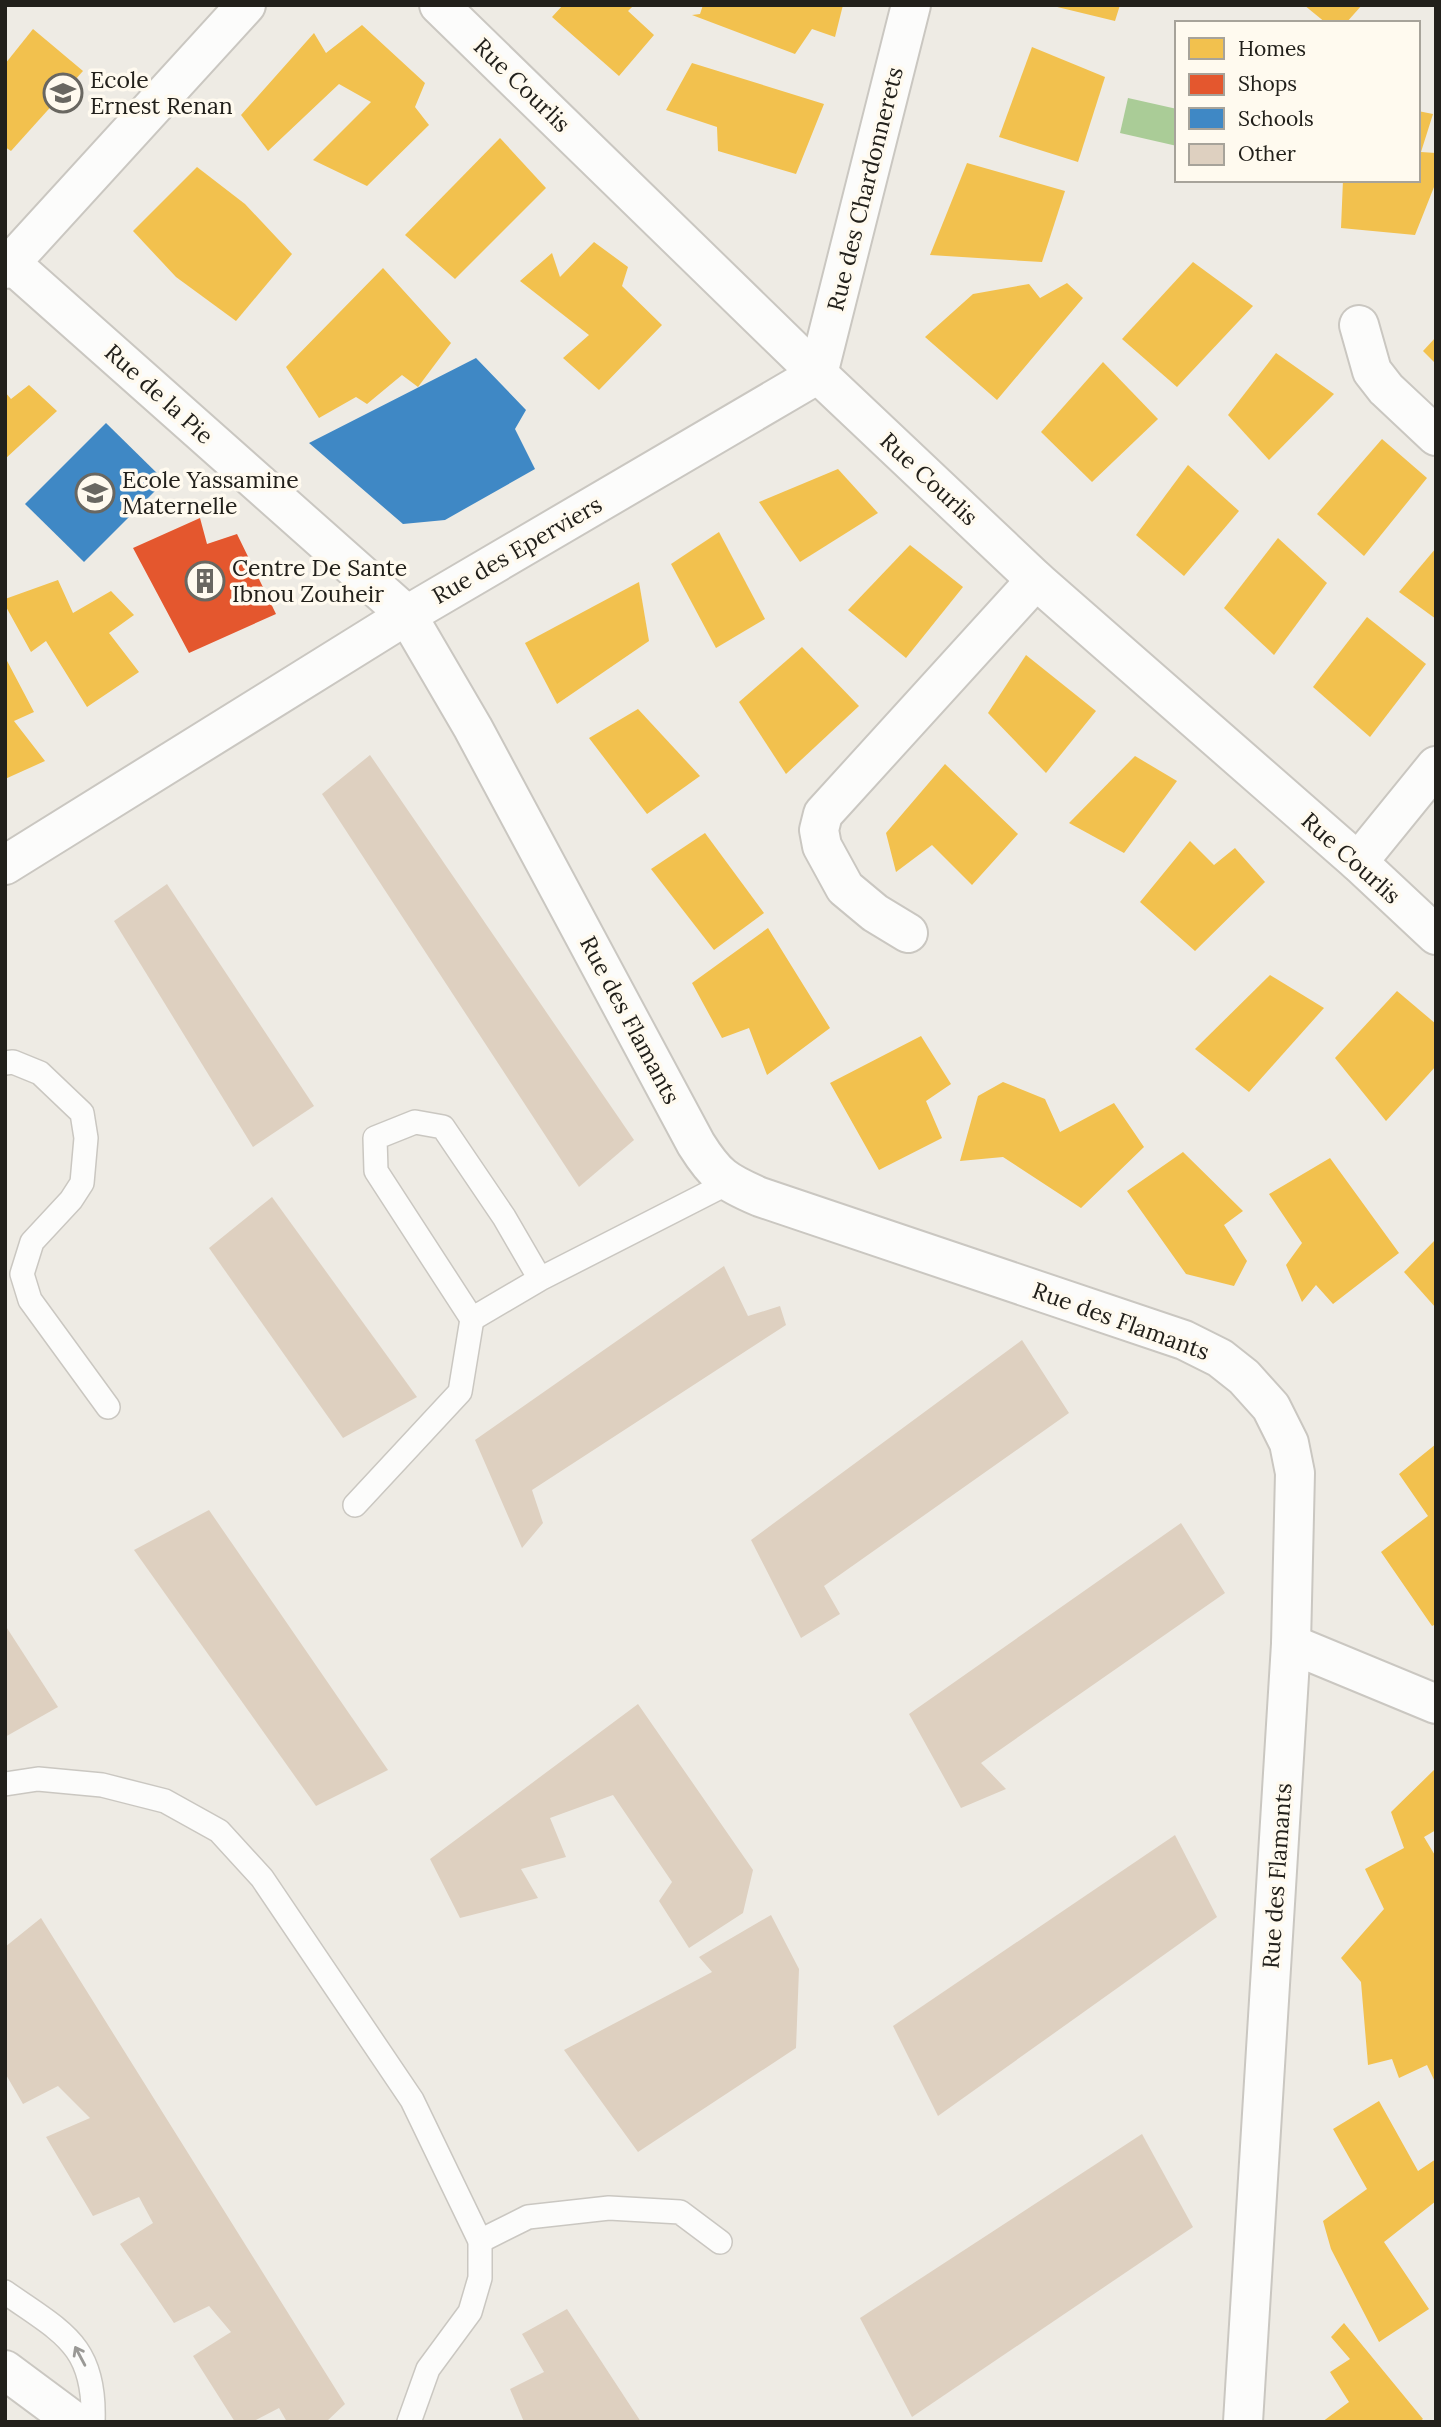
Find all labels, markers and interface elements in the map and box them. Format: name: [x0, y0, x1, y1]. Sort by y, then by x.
legend: [1175, 21, 1420, 182]
street label: Rue Courlis: [468, 31, 577, 138]
text: Homes: [1238, 35, 1306, 62]
street label: Rue des Chardonnerets: [820, 64, 909, 314]
place label: Ecole Ernest Renan: [90, 65, 233, 120]
text: Shops: [1238, 70, 1297, 97]
school or university icon: Ecole Ernest Renan: [42, 72, 84, 114]
text: Schools: [1238, 105, 1314, 132]
text: Other: [1238, 140, 1296, 167]
street label: Rue de la Pie: [99, 337, 220, 450]
street label: Rue Courlis: [874, 426, 984, 531]
place label: Ecole Yassamine Maternelle: [122, 465, 299, 520]
school or university icon: Ecole Yassamine Maternelle: [74, 472, 116, 514]
street label: Rue des Eperviers: [427, 489, 607, 610]
place label: Centre De Sante Ibnou Zouheir: [232, 553, 407, 608]
building icon: Centre De Sante Ibnou Zouheir: [184, 560, 226, 602]
street label: Rue Courlis: [1296, 806, 1407, 910]
street label: Rue des Flamants: [574, 931, 687, 1109]
street label: Rue des Flamants: [1029, 1275, 1214, 1366]
street label: Rue des Flamants: [1256, 1782, 1297, 1970]
one-way arrow: [73, 2346, 87, 2367]

